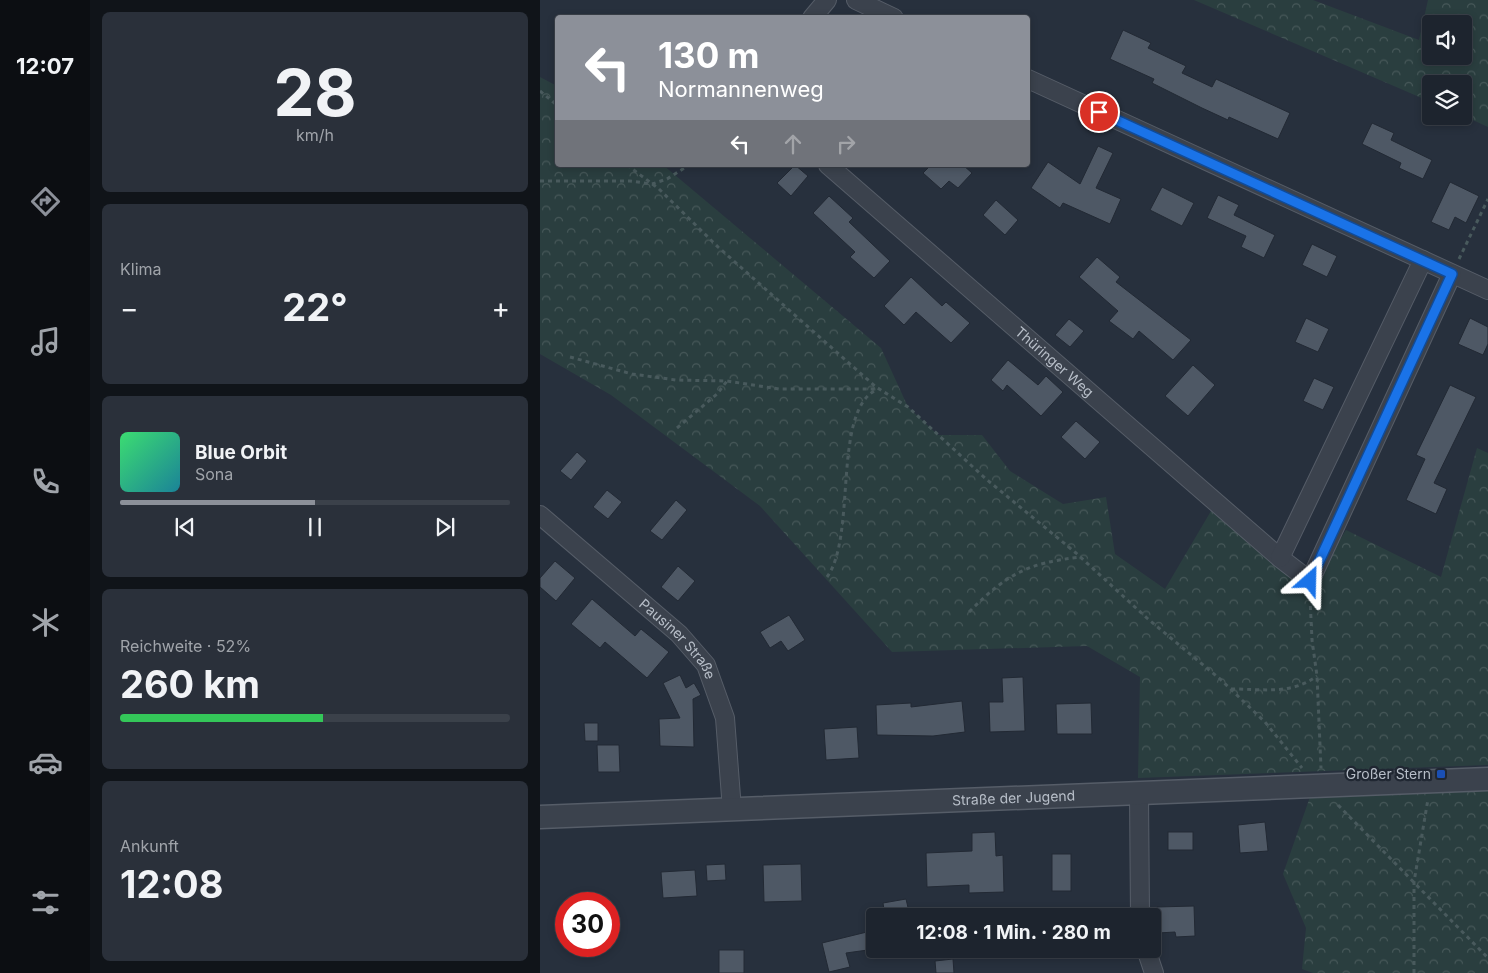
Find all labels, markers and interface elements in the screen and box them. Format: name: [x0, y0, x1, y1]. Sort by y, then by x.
map controls: [1422, 15, 1472, 125]
button: sound: [1422, 15, 1472, 65]
text: 130 m: [658, 34, 760, 76]
icon: left: [575, 35, 640, 100]
text: 12:07: [16, 53, 74, 79]
text: 28: [273, 53, 357, 132]
button: layers: [1422, 75, 1472, 125]
text: Normannenweg: [658, 76, 824, 102]
pin: [1078, 91, 1120, 133]
icon: arrive: [1085, 98, 1113, 126]
text: km/h: [296, 125, 334, 145]
icon: left: [726, 130, 754, 158]
icon: ahead: [779, 130, 807, 158]
icon: right: [832, 130, 860, 158]
icon: directions: [28, 184, 63, 219]
text: Klima: [120, 259, 162, 279]
text: 22°: [282, 284, 348, 330]
text: −: [120, 291, 139, 325]
text: +: [491, 291, 510, 325]
street label: Thüringer Weg: [1012, 323, 1098, 400]
icon: music: [28, 324, 63, 359]
text: Blue Orbit: [195, 441, 287, 464]
icon: phone: [28, 464, 63, 499]
text: Sona: [195, 464, 233, 484]
icon: previous: [171, 513, 199, 541]
icon: pause: [301, 513, 329, 541]
icon: next: [431, 513, 459, 541]
position arrow: [1283, 554, 1335, 606]
street label: Pausiner Straße: [636, 595, 719, 681]
icon: climate: [28, 605, 63, 640]
text: Reichweite · 52%: [120, 636, 251, 656]
text: 260 km: [120, 661, 260, 707]
icon: car: [28, 745, 63, 780]
place label: Großer Stern: [1346, 765, 1431, 782]
marker: Großer Stern: [1435, 768, 1447, 780]
street label: Straße der Jugend: [952, 787, 1076, 808]
text: Ankunft: [120, 836, 179, 856]
text: 12:08: [120, 861, 223, 907]
icon: filters: [28, 885, 63, 920]
speed limit sign: 30: [555, 892, 620, 957]
text: 12:08 · 1 Min. · 280 m: [916, 921, 1111, 944]

